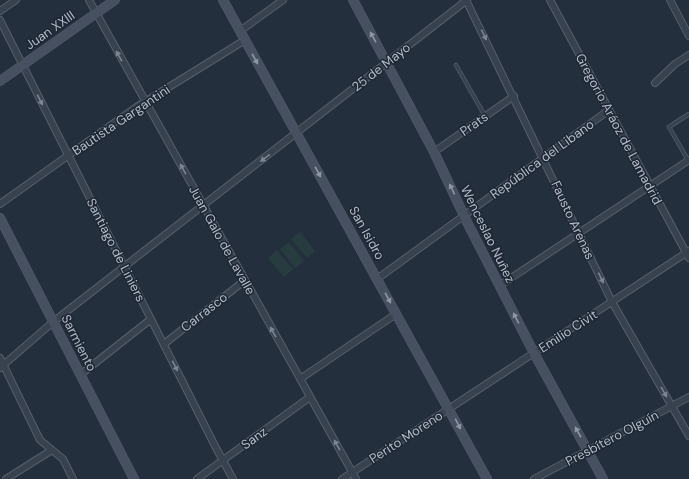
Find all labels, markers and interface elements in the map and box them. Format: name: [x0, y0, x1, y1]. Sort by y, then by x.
street label: Juan XXIII: [22, 7, 78, 53]
one-way arrow: [481, 29, 487, 41]
one-way arrow: [369, 31, 376, 42]
street label: 25 de Mayo: [348, 39, 414, 95]
one-way arrow: [116, 50, 123, 62]
street label: Gregorio Aráoz de Lamadrid: [572, 50, 666, 208]
one-way arrow: [252, 53, 258, 65]
street label: Bautista Gargantini: [69, 81, 173, 159]
one-way arrow: [36, 95, 43, 106]
street label: Prats: [456, 108, 492, 140]
street label: República del Libano: [487, 115, 598, 203]
one-way arrow: [260, 153, 271, 162]
one-way arrow: [179, 163, 186, 175]
one-way arrow: [314, 167, 321, 178]
street label: Fausto Arenas: [547, 178, 599, 262]
street label: Juan Galo de Lavalle: [185, 182, 259, 298]
street label: Wenceslao Nuñez: [457, 182, 519, 286]
one-way arrow: [449, 184, 455, 195]
street label: Santiago de Liniers: [83, 195, 149, 305]
street label: San Isidro: [345, 203, 389, 263]
one-way arrow: [598, 273, 604, 284]
street label: Carrasco: [177, 288, 231, 336]
one-way arrow: [385, 292, 391, 304]
street label: Emilio Civit: [535, 306, 601, 356]
street label: Sarmiento: [57, 312, 101, 375]
one-way arrow: [512, 312, 519, 324]
one-way arrow: [270, 326, 277, 338]
one-way arrow: [171, 360, 178, 372]
one-way arrow: [660, 386, 667, 398]
street label: Presbítero Olguín: [562, 406, 662, 470]
street label: Perito Moreno: [366, 407, 446, 467]
one-way arrow: [455, 418, 461, 430]
street label: Sanz: [238, 423, 270, 453]
one-way arrow: [574, 427, 581, 438]
one-way arrow: [334, 439, 341, 451]

